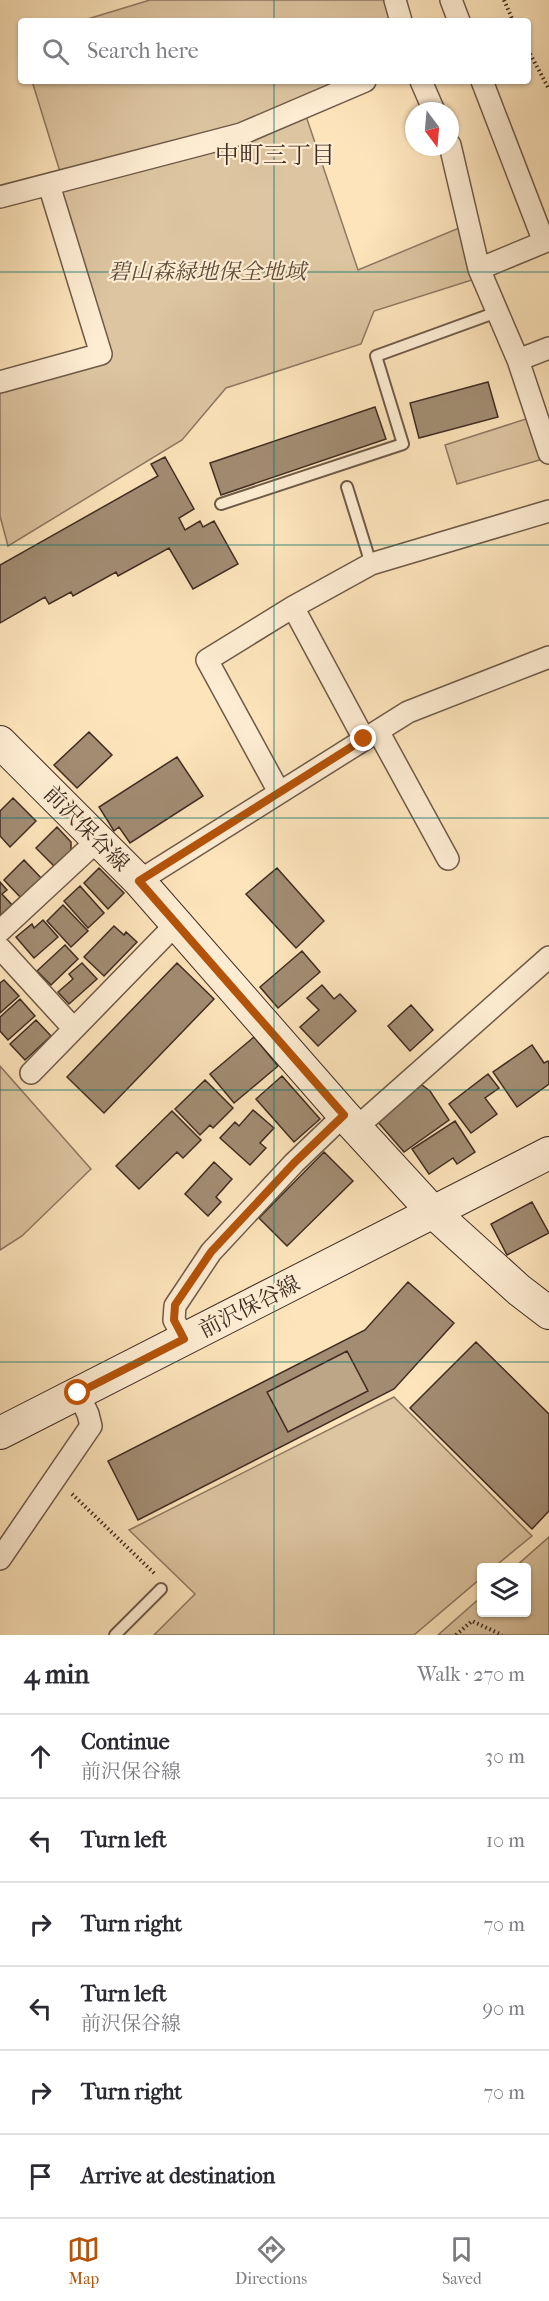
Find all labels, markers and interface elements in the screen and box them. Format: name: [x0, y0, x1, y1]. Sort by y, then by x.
search box: [18, 18, 531, 84]
icon: search: [39, 35, 72, 68]
text: Search here: [87, 38, 199, 64]
north arrow: [405, 102, 459, 156]
district label: 中町三丁目: [215, 141, 335, 169]
park label: 碧山森緑地保全地域: [108, 259, 309, 285]
route end: [350, 725, 376, 751]
street label: 前沢保谷線: [38, 781, 134, 877]
street label: 前沢保谷線: [195, 1270, 304, 1343]
route start: [64, 1379, 90, 1405]
map controls: [477, 1563, 531, 1617]
button: layers: [477, 1563, 531, 1617]
text: 4 min: [24, 1659, 89, 1690]
text: Walk · 270 m: [417, 1663, 525, 1686]
text: Continue: [81, 1729, 170, 1755]
icon: ahead: [24, 1740, 57, 1773]
text: 30 m: [485, 1745, 525, 1768]
text: 前沢保谷線: [81, 1760, 181, 1783]
icon: left: [24, 1824, 57, 1857]
text: Turn left: [81, 1827, 167, 1853]
text: 10 m: [486, 1829, 525, 1852]
icon: right: [24, 1908, 57, 1941]
text: Turn right: [81, 1911, 182, 1937]
text: 70 m: [483, 1913, 525, 1936]
text: Turn left: [81, 1981, 167, 2007]
icon: left: [24, 1992, 57, 2025]
text: 90 m: [483, 1997, 525, 2020]
text: 前沢保谷線: [81, 2012, 181, 2035]
icon: right: [24, 2076, 57, 2109]
text: Turn right: [81, 2079, 182, 2105]
text: 70 m: [483, 2081, 525, 2104]
icon: arrive: [24, 2160, 57, 2193]
text: Arrive at destination: [81, 2163, 275, 2189]
tab: Map: [67, 2233, 100, 2288]
tab: Directions: [235, 2233, 307, 2288]
tab: Saved: [442, 2233, 482, 2288]

